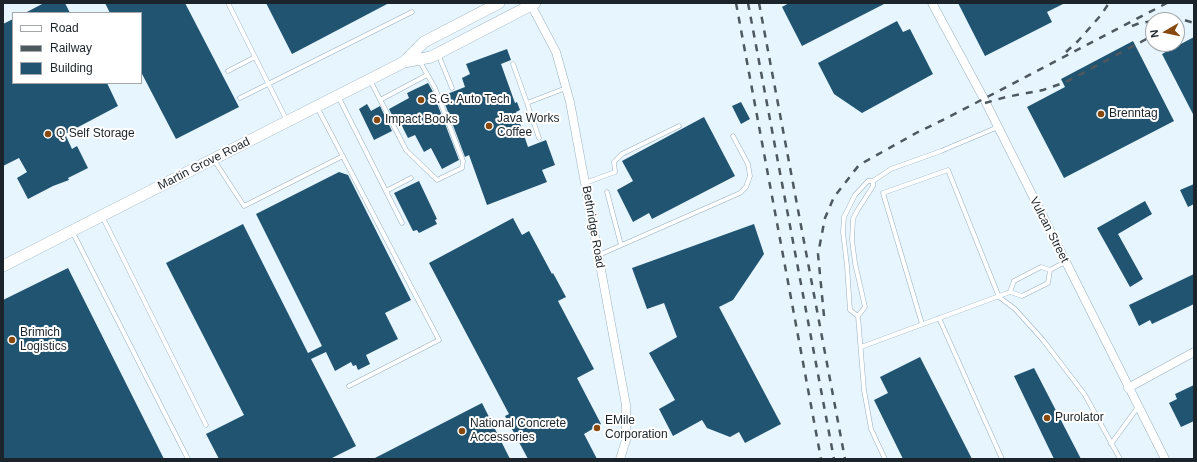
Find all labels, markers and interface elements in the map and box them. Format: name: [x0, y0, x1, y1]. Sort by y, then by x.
legend: [12, 12, 142, 84]
north arrow: [1145, 12, 1185, 52]
text: Road: [50, 21, 79, 35]
text: N: [1148, 29, 1161, 39]
text: Railway: [50, 41, 92, 55]
text: Building: [50, 61, 93, 75]
place label: S.G. Auto Tech: [429, 93, 510, 107]
marker: S.G. Auto Tech: [416, 95, 426, 105]
place label: Brenntag: [1109, 107, 1158, 121]
marker: Brenntag: [1096, 109, 1106, 119]
place label: Java Works Coffee: [497, 112, 559, 140]
place label: Impact Books: [385, 113, 458, 127]
marker: Impact Books: [372, 115, 382, 125]
marker: Java Works Coffee: [484, 121, 494, 131]
place label: Q Self Storage: [56, 127, 135, 141]
marker: Q Self Storage: [43, 129, 53, 139]
street label: Martin Grove Road: [156, 135, 252, 193]
street label: Bethridge Road: [579, 185, 607, 269]
street label: Vulcan Street: [1026, 195, 1072, 265]
place label: Brimich Logistics: [20, 326, 67, 354]
marker: Brimich Logistics: [7, 335, 17, 345]
place label: Purolator: [1055, 411, 1104, 425]
marker: Purolator: [1042, 413, 1052, 423]
place label: EMile Corporation: [605, 414, 668, 442]
place label: National Concrete Accessories: [470, 417, 566, 445]
marker: EMile Corporation: [592, 423, 602, 433]
marker: National Concrete Accessories: [457, 426, 467, 436]

